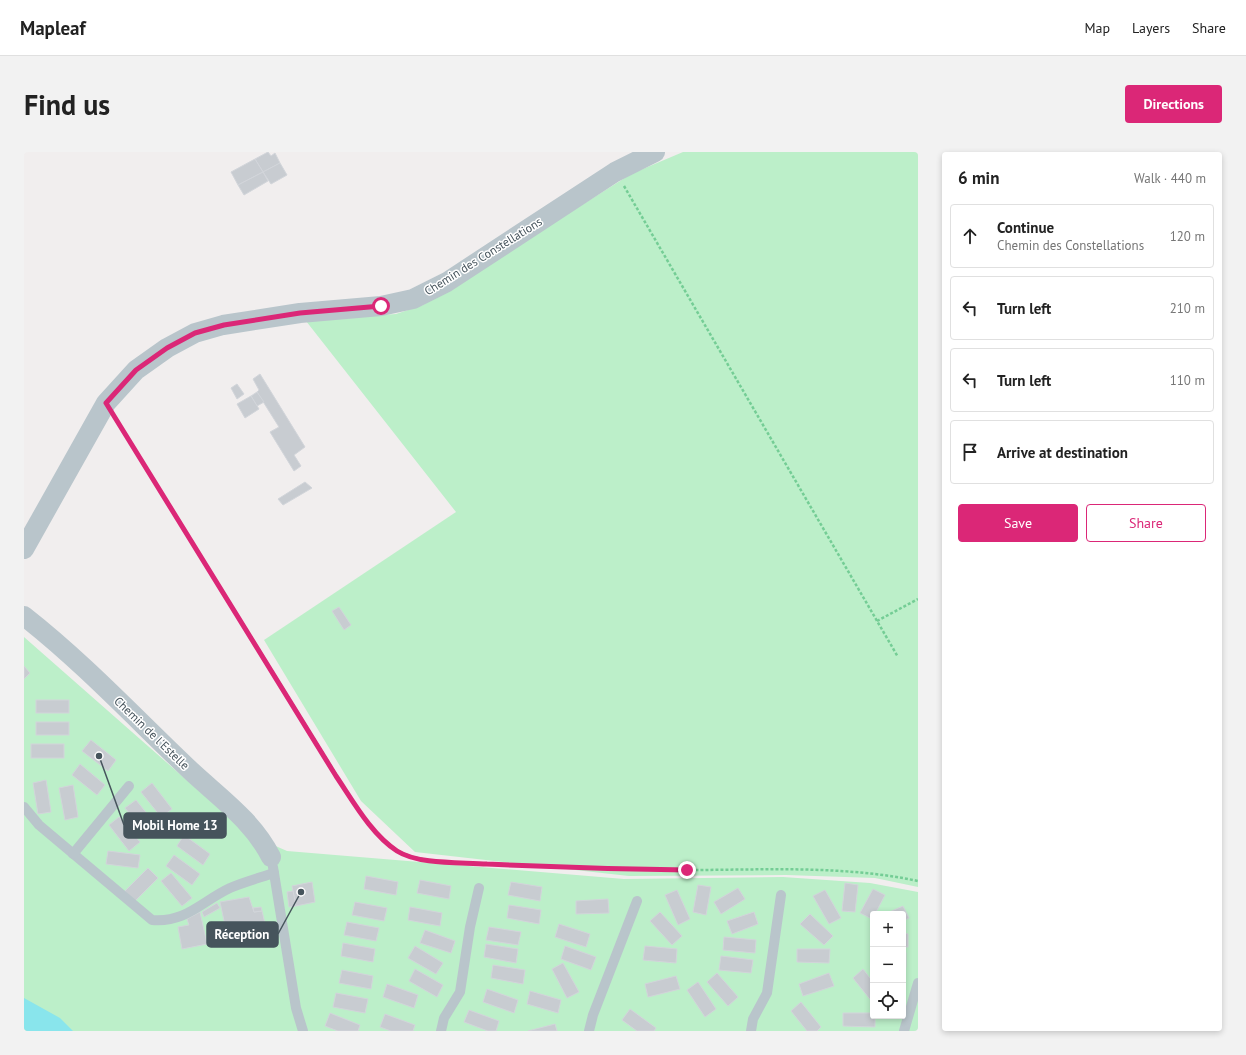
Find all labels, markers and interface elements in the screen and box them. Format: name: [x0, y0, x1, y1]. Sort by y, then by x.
text: Mapleaf: [20, 16, 86, 40]
text: Map: [1084, 19, 1110, 37]
text: Layers: [1132, 19, 1170, 37]
text: Share: [1192, 19, 1226, 37]
button: Directions: [1125, 85, 1222, 123]
text: Find us: [24, 86, 110, 123]
text: 6 min: [958, 167, 999, 189]
text: Walk · 440 m: [1134, 170, 1206, 187]
street label: Chemin des Constellations: [421, 214, 545, 298]
text: Continue: [997, 218, 1054, 237]
icon: ahead: [959, 225, 981, 247]
text: 120 m: [1170, 228, 1205, 245]
text: Chemin des Constellations: [997, 237, 1144, 254]
route start: [372, 297, 390, 315]
icon: left: [959, 297, 981, 319]
text: Turn left: [997, 299, 1051, 318]
text: 210 m: [1170, 300, 1205, 317]
icon: left: [959, 369, 981, 391]
text: Turn left: [997, 371, 1051, 390]
text: 110 m: [1170, 372, 1205, 389]
icon: arrive: [959, 441, 981, 463]
text: Arrive at destination: [997, 443, 1128, 462]
button: Save: [958, 504, 1078, 542]
button: Share: [1086, 504, 1206, 542]
street label: Chemin de l'Estelle: [111, 693, 193, 773]
callout: Mobil Home 13: [124, 813, 226, 838]
text: Mobil Home 13: [132, 817, 218, 834]
route end: [678, 861, 696, 879]
map controls: [870, 911, 906, 1019]
button: +: [870, 911, 906, 947]
callout: Réception: [207, 922, 278, 947]
text: Réception: [215, 926, 269, 943]
button: −: [870, 947, 906, 983]
button: locate: [870, 983, 906, 1019]

